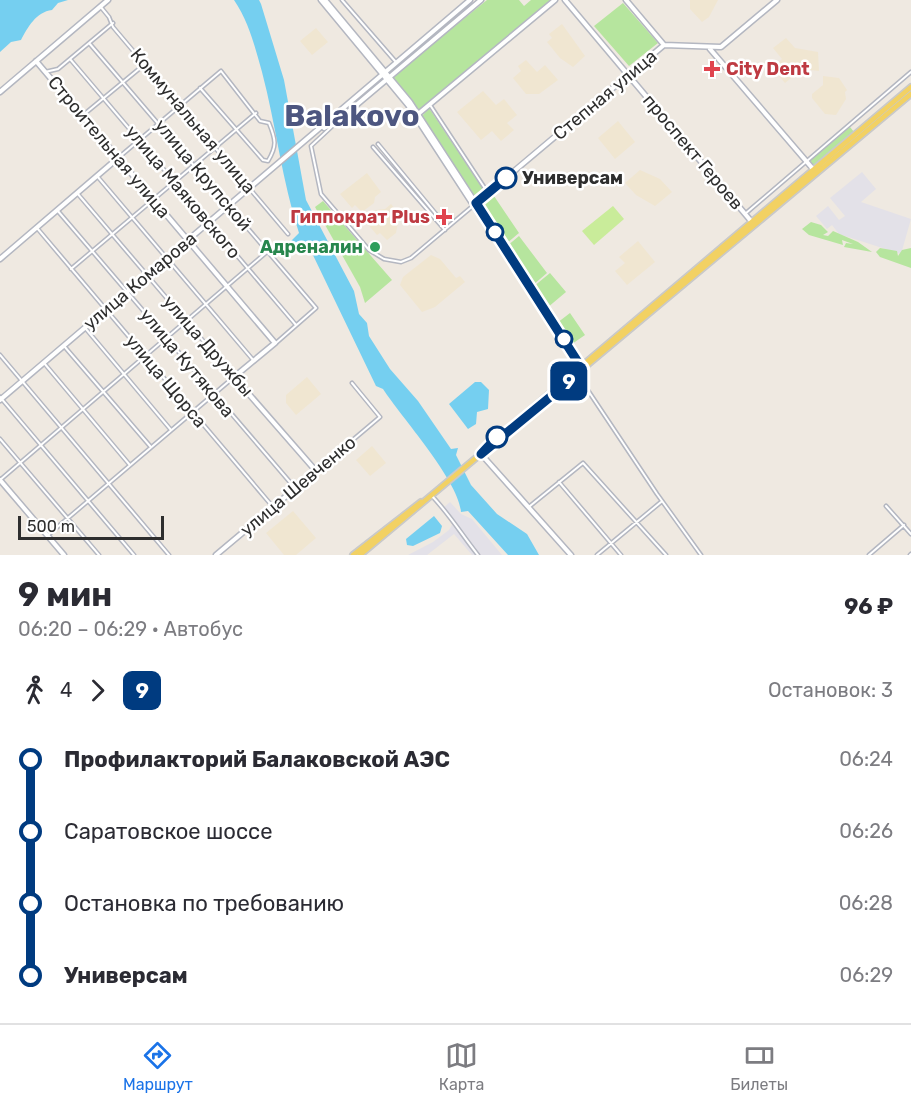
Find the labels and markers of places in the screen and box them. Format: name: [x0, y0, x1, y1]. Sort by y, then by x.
place label: City Dent: [726, 58, 810, 80]
marker: City Dent: [703, 60, 721, 78]
marker: Универсам: [495, 167, 517, 189]
place label: Универсам: [522, 167, 623, 189]
place label: Гиппократ Plus: [290, 206, 430, 228]
marker: Гиппократ Plus: [435, 208, 453, 226]
unlabelled marker: [486, 223, 504, 241]
place label: Адреналин: [260, 236, 363, 258]
marker: Адреналин: [368, 240, 382, 254]
unlabelled marker: [555, 330, 573, 348]
unlabelled marker: [486, 426, 508, 448]

